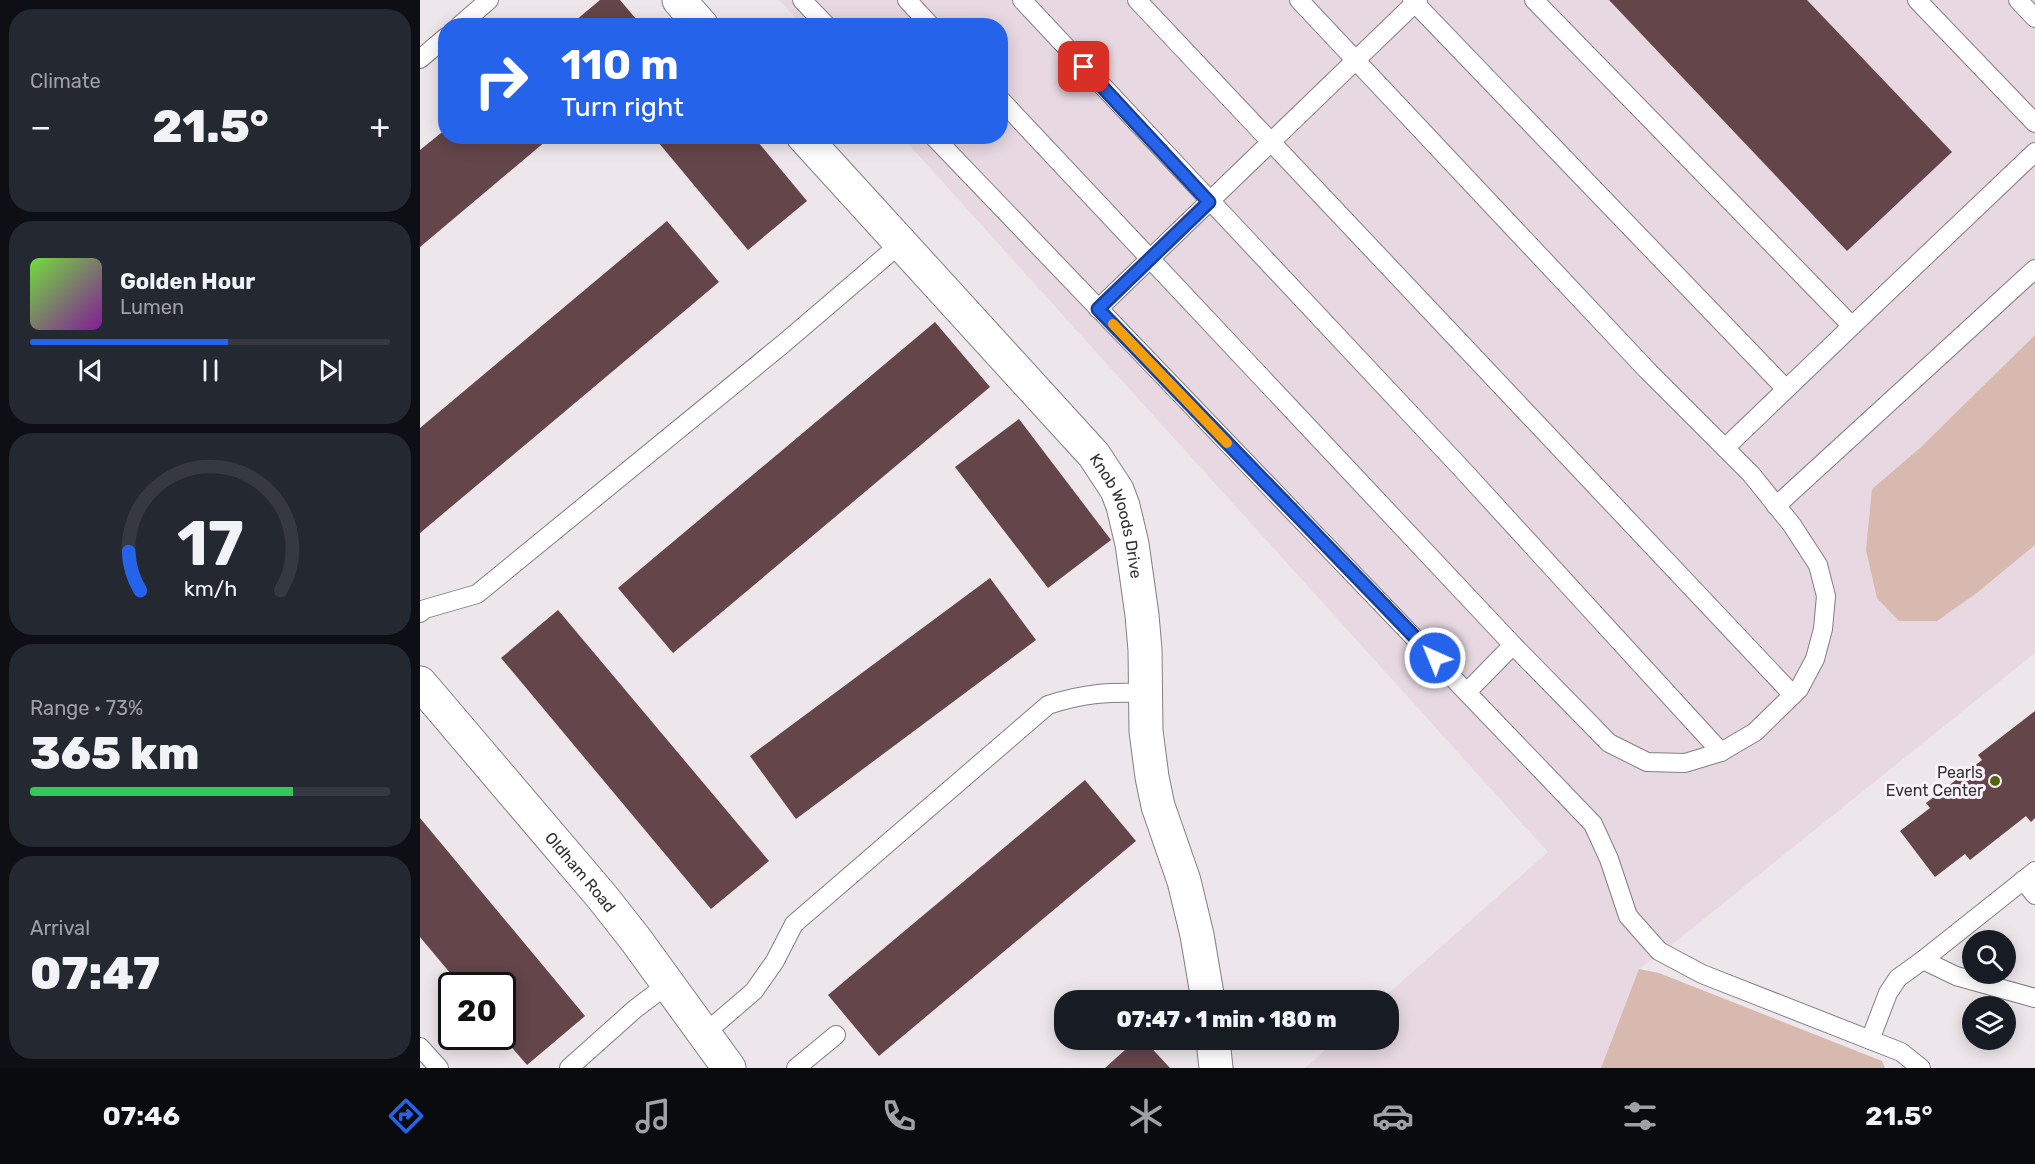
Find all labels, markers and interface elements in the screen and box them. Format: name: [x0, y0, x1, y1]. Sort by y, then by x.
text: 110 m: [561, 40, 679, 90]
pin: [1058, 41, 1109, 92]
icon: right: [462, 42, 540, 120]
icon: arrive: [1067, 50, 1100, 83]
text: Climate: [30, 69, 101, 93]
text: Turn right: [561, 91, 684, 123]
text: 21.5°: [152, 100, 269, 153]
text: −: [30, 107, 51, 146]
text: +: [369, 107, 390, 146]
text: Golden Hour: [120, 268, 255, 295]
text: Lumen: [120, 295, 184, 319]
icon: previous: [74, 354, 107, 387]
icon: pause: [194, 354, 227, 387]
icon: next: [314, 354, 347, 387]
street label: Knob Woods Drive: [1086, 450, 1146, 580]
text: 17: [177, 507, 243, 581]
text: km/h: [183, 576, 237, 601]
position arrow: [1403, 626, 1467, 690]
text: Range · 73%: [30, 696, 143, 720]
text: 365 km: [30, 727, 199, 780]
place label: Pearls Event Center: [1886, 763, 1983, 800]
marker: Pearls Event Center: [1988, 774, 2002, 788]
street label: Oldham Road: [541, 828, 620, 916]
text: Arrival: [30, 916, 90, 940]
map controls: [1962, 930, 2016, 1050]
button: search: [1962, 930, 2016, 984]
text: 07:47: [30, 947, 160, 1000]
speed limit sign: 20: [438, 972, 516, 1050]
button: layers: [1962, 996, 2016, 1050]
text: 07:47 · 1 min · 180 m: [1116, 1006, 1337, 1033]
icon: directions: [385, 1095, 427, 1137]
icon: music: [632, 1095, 674, 1137]
icon: phone: [878, 1095, 920, 1137]
icon: climate: [1125, 1095, 1167, 1137]
icon: car: [1372, 1095, 1414, 1137]
icon: filters: [1619, 1095, 1661, 1137]
text: 07:46: [102, 1100, 180, 1132]
text: 21.5°: [1865, 1100, 1933, 1132]

